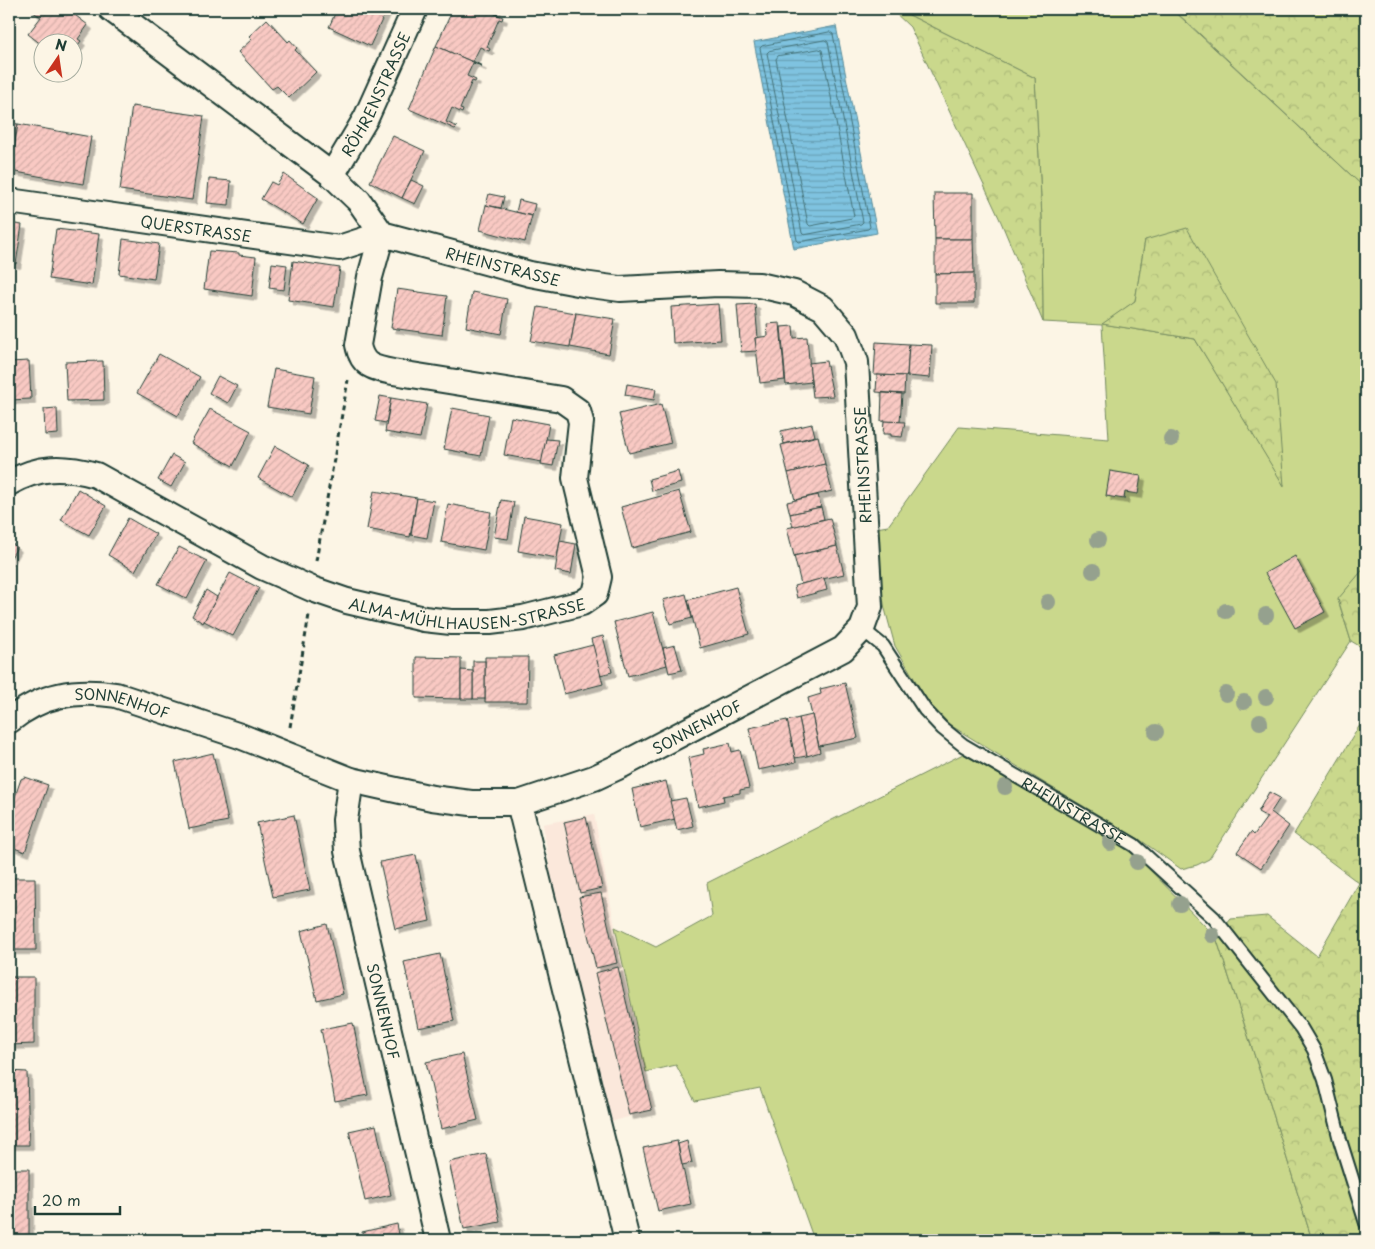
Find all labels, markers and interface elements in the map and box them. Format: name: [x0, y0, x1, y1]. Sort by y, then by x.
street label: RÖHRENSTRASSE: [334, 28, 415, 160]
north arrow: [32, 32, 82, 82]
text: N: [53, 33, 69, 56]
street label: QUERSTRASSE: [139, 208, 253, 247]
street label: RHEINSTRASSE: [443, 241, 563, 291]
street label: RHEINSTRASSE: [847, 406, 877, 524]
street label: ALMA-MÜHLHAUSEN-STRASSE: [346, 590, 586, 608]
text: ALMA-MÜHLHAUSEN-STRASSE: [347, 590, 588, 634]
street label: SONNENHOF: [74, 681, 173, 724]
street label: SONNENHOF: [648, 693, 745, 759]
street label: RHEINSTRASSE: [1018, 770, 1131, 849]
street label: SONNENHOF: [362, 961, 407, 1062]
scale bar: [35, 1184, 120, 1216]
text: 20 m: [42, 1188, 81, 1211]

